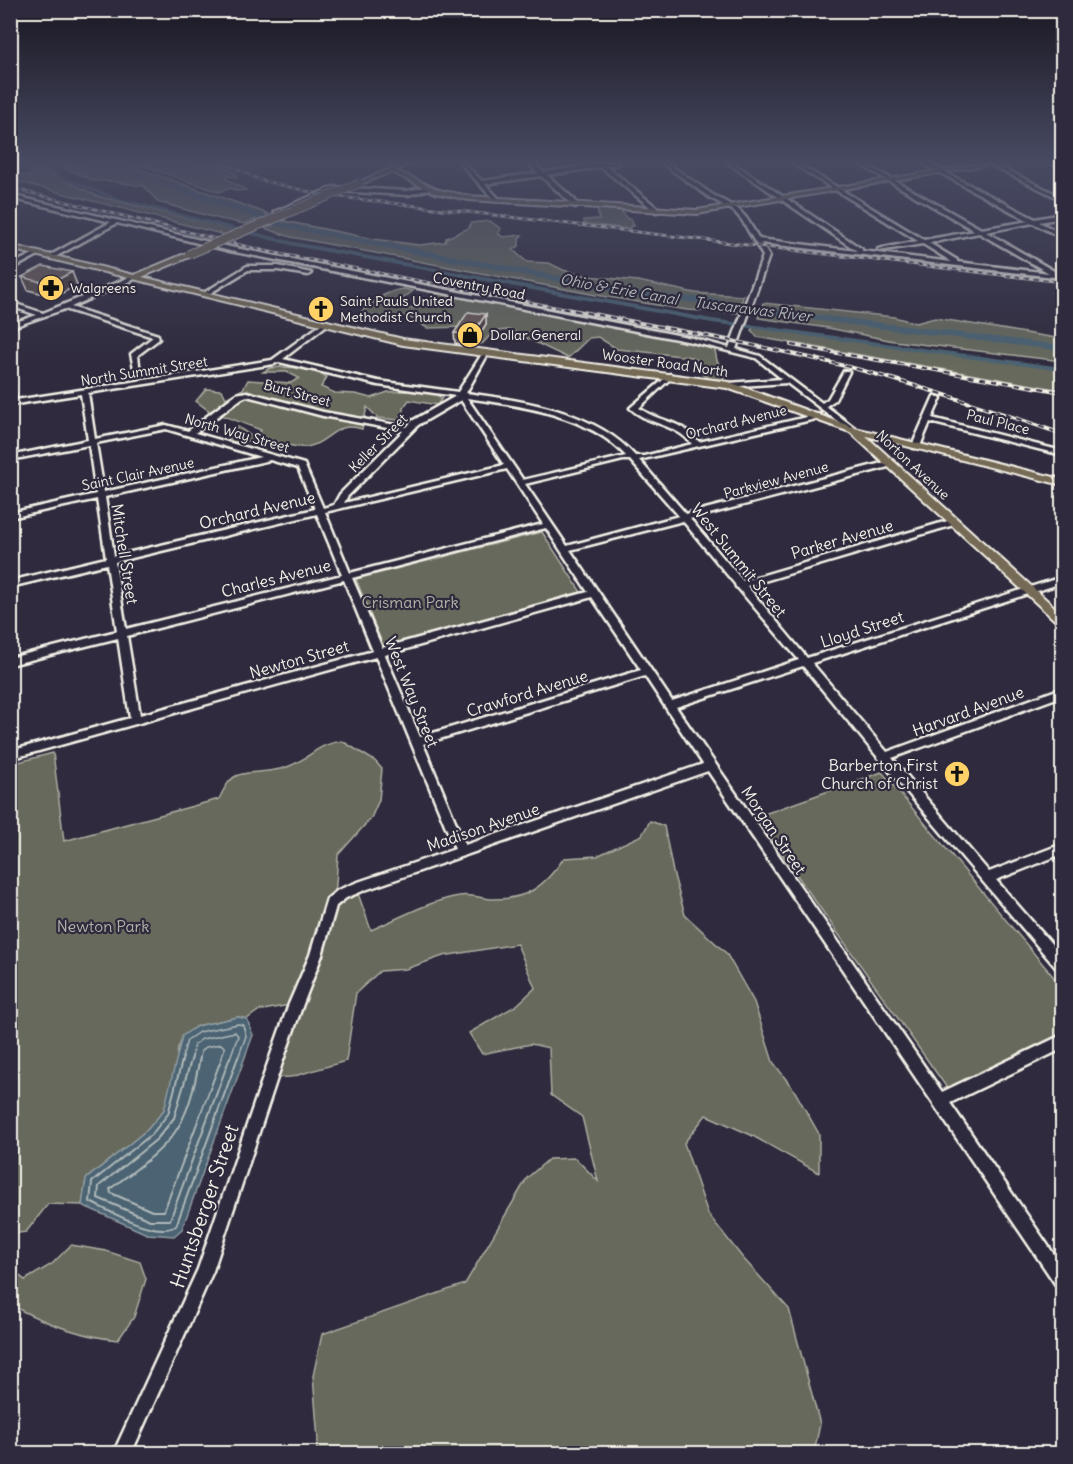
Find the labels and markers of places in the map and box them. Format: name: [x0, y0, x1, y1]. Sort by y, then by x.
pharmacy icon: Walgreens: [36, 273, 66, 303]
place label: Walgreens: [70, 279, 136, 297]
place label: Saint Pauls United Methodist Church: [340, 292, 453, 326]
church icon: Saint Pauls United Methodist Church: [306, 294, 336, 324]
shop icon: Dollar General: [455, 320, 485, 350]
place label: Dollar General: [490, 326, 581, 344]
place label: Barberton First Church of Christ: [821, 755, 939, 793]
church icon: Barberton First Church of Christ: [942, 759, 972, 789]

